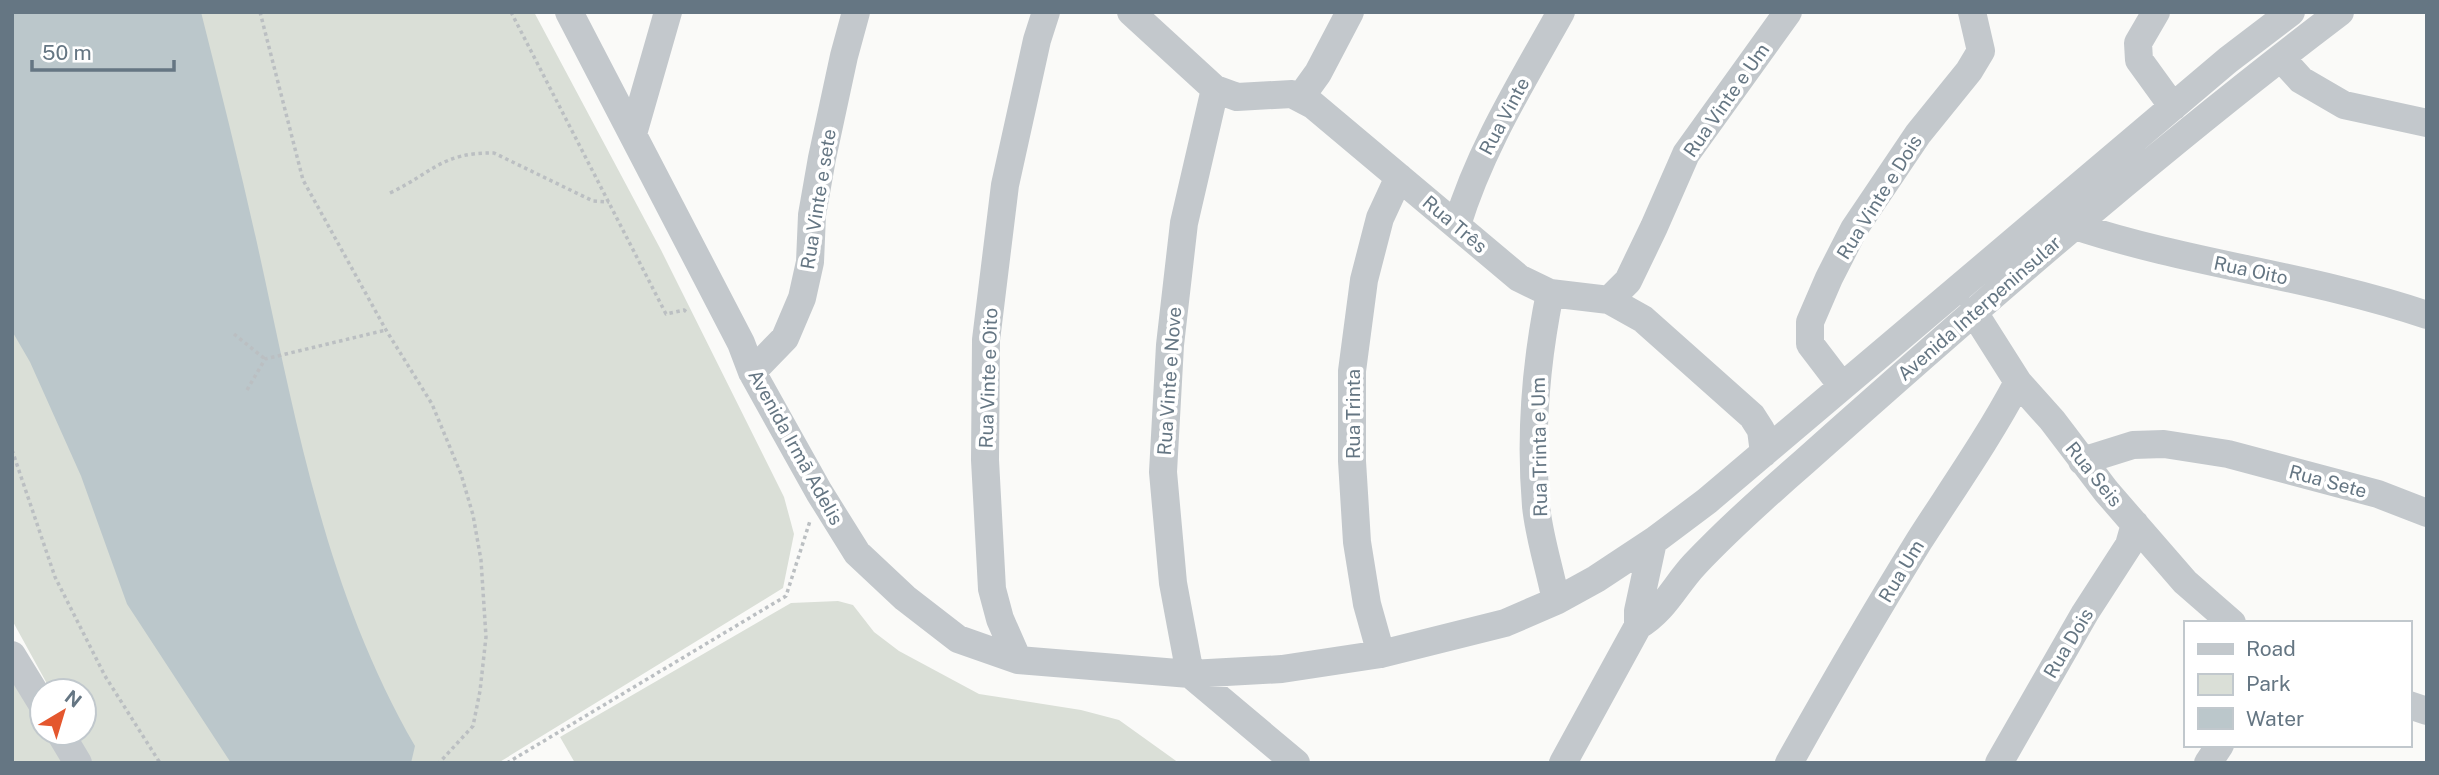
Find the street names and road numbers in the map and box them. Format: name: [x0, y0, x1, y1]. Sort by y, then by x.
street label: Rua Vinte e Um: [1679, 39, 1773, 161]
street label: Rua Vinte: [1474, 74, 1534, 158]
street label: Rua Vinte e sete: [796, 127, 840, 271]
street label: Rua Vinte e Dois: [1832, 131, 1926, 263]
street label: Rua Três: [1418, 191, 1492, 257]
street label: Avenida Interpeninsular: [1893, 231, 2065, 385]
street label: Rua Oito: [2212, 251, 2290, 289]
street label: Rua Vinte e Nove: [1153, 306, 1185, 456]
street label: Rua Vinte e Oito: [975, 307, 1001, 449]
street label: Avenida Irmã Adelis: [744, 365, 848, 529]
street label: Rua Trinta: [1342, 369, 1364, 459]
street label: Rua Trinta e Um: [1527, 377, 1551, 517]
street label: Rua Seis: [2061, 437, 2127, 511]
street label: Rua Sete: [2287, 460, 2369, 502]
street label: Rua Um: [1874, 536, 1928, 606]
street label: Rua Dois: [2039, 604, 2097, 682]

